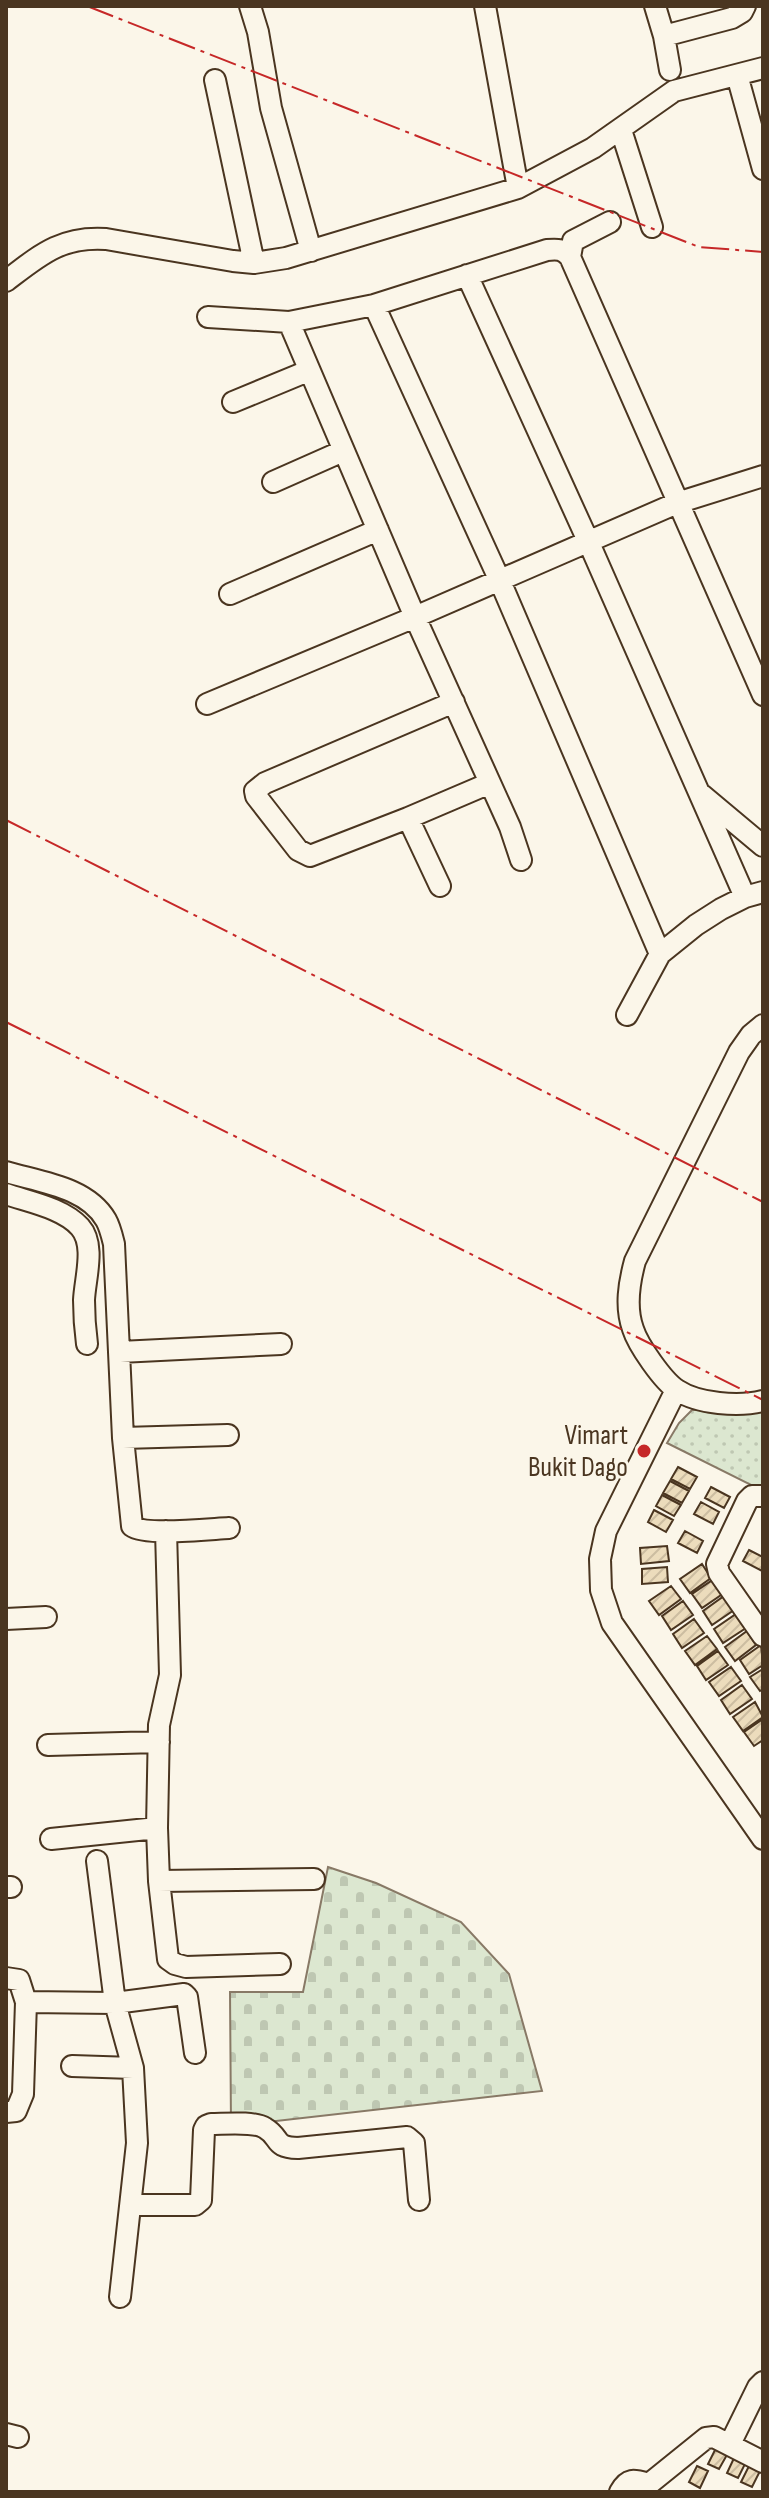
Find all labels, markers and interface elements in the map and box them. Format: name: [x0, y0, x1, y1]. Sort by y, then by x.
place label: Vimart Bukit Dago: [528, 1419, 628, 1484]
marker: Vimart Bukit Dago: [635, 1442, 653, 1460]

